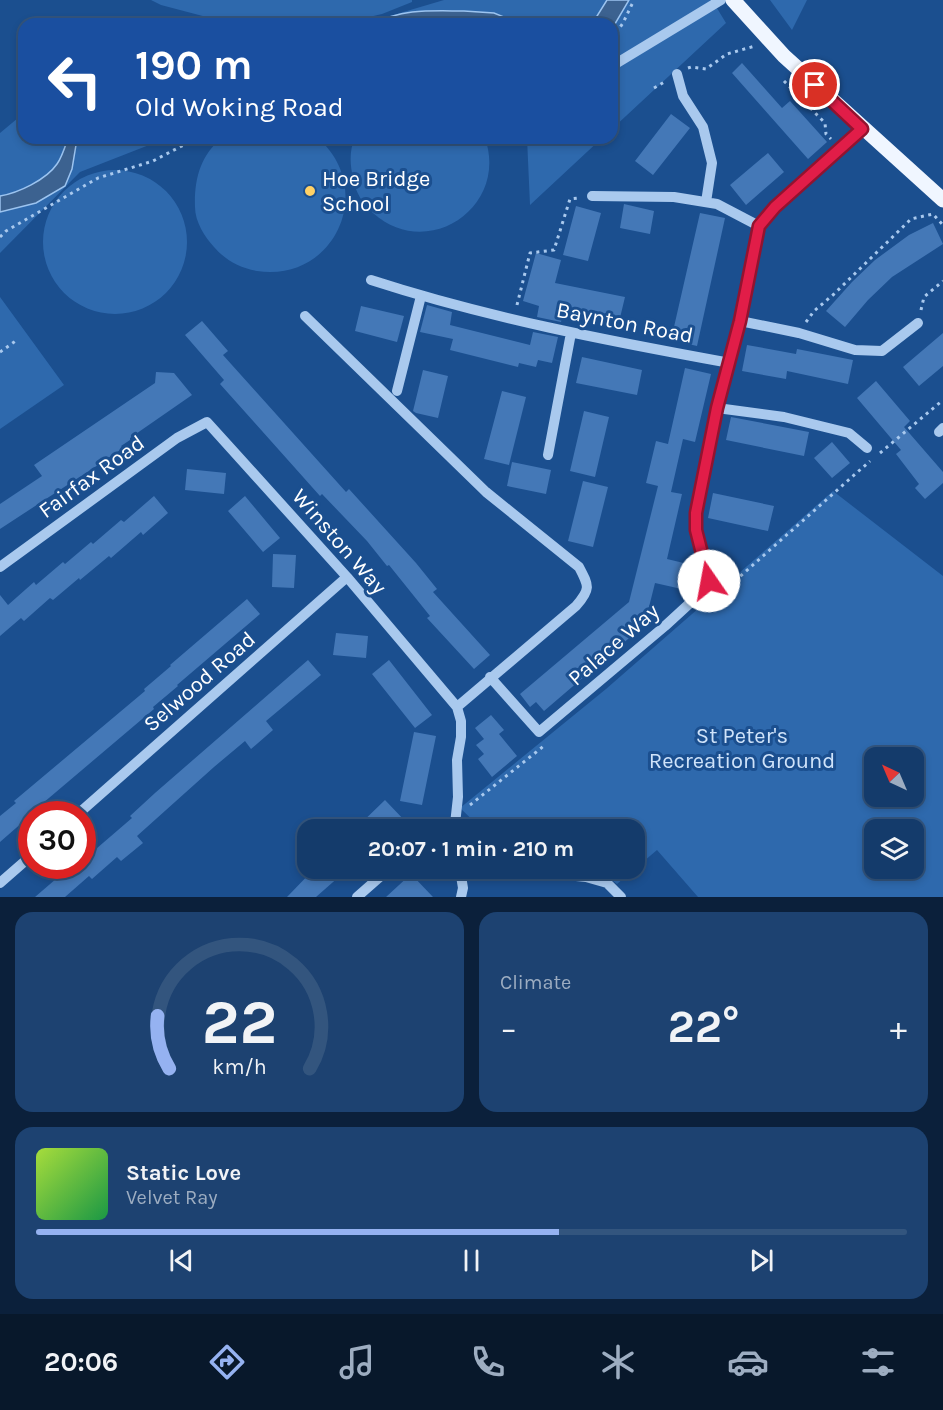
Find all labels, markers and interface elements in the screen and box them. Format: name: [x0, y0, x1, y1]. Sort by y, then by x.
text: 190 m: [135, 40, 253, 90]
icon: left: [36, 42, 114, 120]
pin: [789, 59, 840, 110]
icon: arrive: [798, 68, 831, 101]
text: Old Woking Road: [135, 91, 344, 123]
place label: Hoe Bridge School: [322, 166, 430, 217]
marker: Hoe Bridge School: [303, 184, 317, 198]
street label: Baynton Road: [554, 297, 695, 349]
street label: Fairfax Road: [34, 430, 150, 524]
street label: Winston Way: [286, 484, 392, 600]
position arrow: [677, 549, 741, 613]
street label: Palace Way: [563, 598, 664, 691]
street label: Selwood Road: [138, 626, 261, 737]
park label: St Peter's Recreation Ground: [649, 723, 835, 774]
north arrow: [864, 747, 924, 807]
map controls: [864, 747, 924, 879]
speed limit sign: 30: [18, 801, 96, 879]
button: layers: [864, 819, 924, 879]
text: 20:07 · 1 min · 210 m: [368, 836, 574, 862]
text: Climate: [500, 971, 571, 994]
text: 22: [202, 986, 277, 1059]
text: 22°: [668, 1001, 739, 1053]
text: −: [500, 1009, 517, 1047]
text: +: [890, 1009, 907, 1047]
text: km/h: [212, 1054, 267, 1079]
text: Static Love: [126, 1160, 241, 1186]
text: Velvet Ray: [126, 1186, 218, 1209]
icon: previous: [165, 1244, 198, 1277]
icon: pause: [455, 1244, 488, 1277]
icon: next: [745, 1244, 778, 1277]
icon: directions: [206, 1341, 248, 1383]
icon: music: [336, 1341, 378, 1383]
icon: phone: [467, 1341, 509, 1383]
icon: climate: [597, 1341, 639, 1383]
icon: car: [727, 1341, 769, 1383]
icon: filters: [857, 1341, 899, 1383]
text: 20:06: [44, 1346, 118, 1378]

